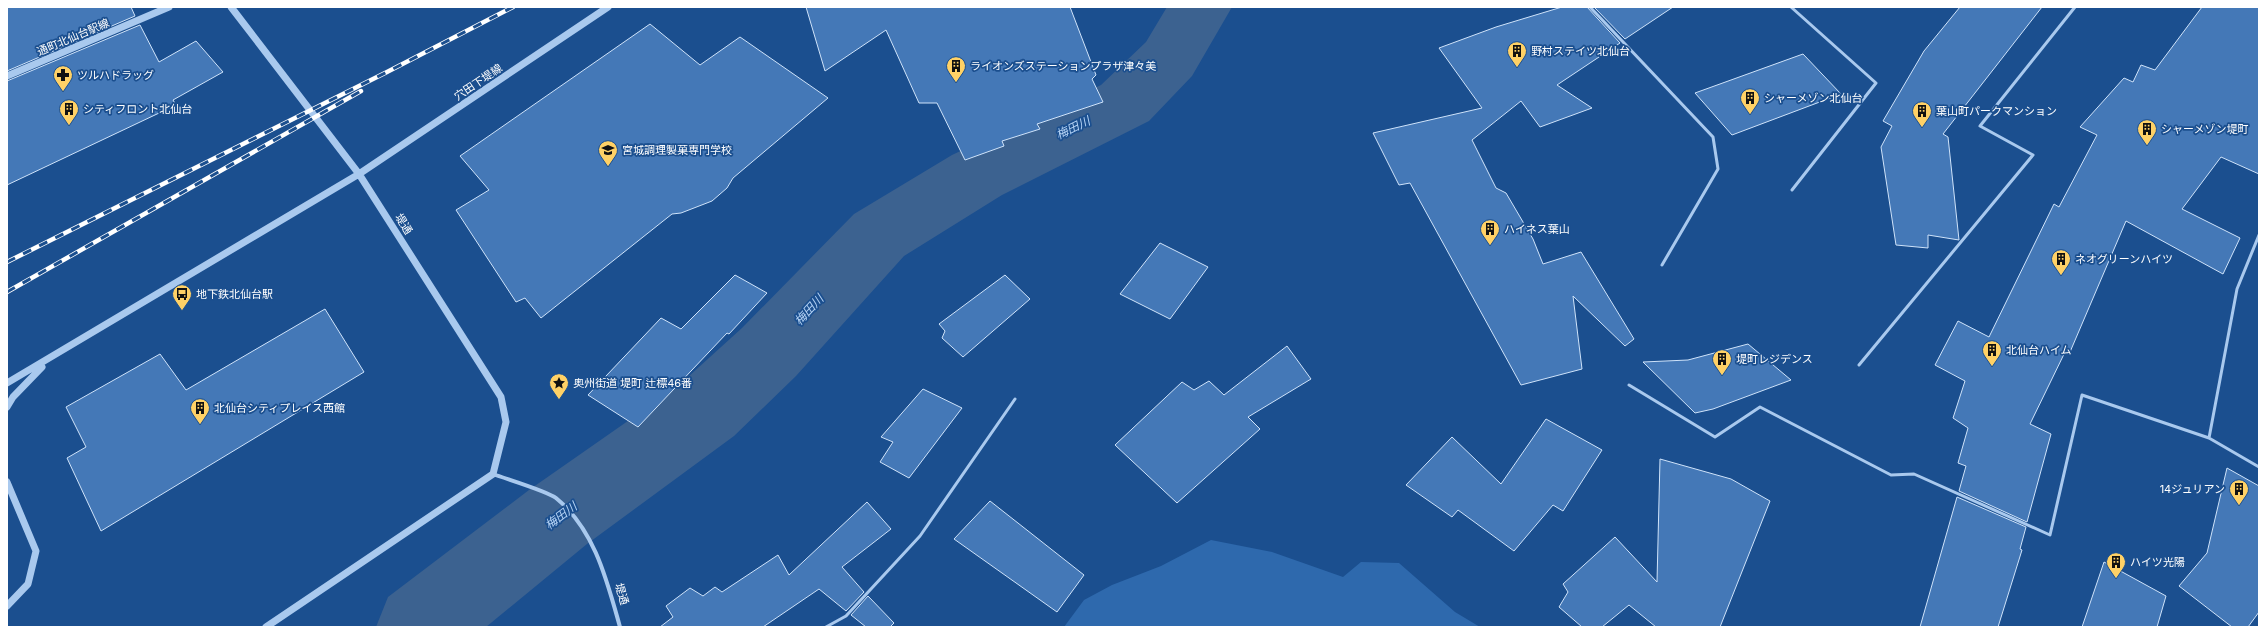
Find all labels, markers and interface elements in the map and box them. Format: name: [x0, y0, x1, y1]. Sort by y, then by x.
street label: 通町北仙台駅線: [35, 16, 111, 58]
building icon: 野村ステイツ北仙台: [1506, 40, 1528, 68]
place label: 野村ステイツ北仙台: [1531, 44, 1630, 58]
building icon: ライオンズステーションプラザ津々美: [945, 55, 967, 83]
place label: ライオンズステーションプラザ津々美: [970, 59, 1156, 73]
street label: 穴田下堤線: [451, 61, 505, 103]
pharmacy icon: ツルハドラッグ: [52, 64, 74, 92]
place label: ツルハドラッグ: [77, 68, 154, 82]
building icon: シャーメゾン北仙台: [1739, 87, 1761, 115]
place label: シャーメゾン北仙台: [1764, 91, 1863, 105]
building icon: シティフロント北仙台: [58, 98, 80, 126]
building icon: 葉山町パークマンション: [1911, 100, 1933, 128]
place label: シティフロント北仙台: [83, 102, 192, 116]
place label: 葉山町パークマンション: [1936, 104, 2057, 118]
water label: 梅田川: [1053, 112, 1094, 142]
building icon: シャーメゾン堤町: [2136, 118, 2158, 146]
place label: シャーメゾン堤町: [2161, 122, 2249, 136]
school or university icon: 宮城調理製菓専門学校: [597, 139, 619, 167]
place label: 宮城調理製菓専門学校: [622, 143, 732, 157]
street label: 堤通: [392, 211, 416, 237]
building icon: ハイネス葉山: [1479, 218, 1501, 246]
place label: ハイネス葉山: [1504, 222, 1570, 236]
building icon: ネオグリーンハイツ: [2050, 248, 2072, 276]
place label: ネオグリーンハイツ: [2075, 252, 2173, 266]
bus stop icon: 地下鉄北仙台駅: [171, 283, 193, 311]
place label: 地下鉄北仙台駅: [196, 287, 273, 301]
water label: 梅田川: [791, 290, 828, 328]
building icon: 北仙台ハイム: [1981, 339, 2003, 367]
place label: 北仙台ハイム: [2006, 343, 2072, 357]
building icon: 堤町レジデンス: [1711, 348, 1733, 376]
place label: 堤町レジデンス: [1736, 352, 1813, 366]
place icon: 奥州街道 堤町 辻標46番: [548, 372, 570, 400]
place label: 奥州街道 堤町 辻標46番: [573, 376, 692, 390]
building icon: 北仙台シティプレイス西館: [189, 397, 211, 425]
place label: 北仙台シティプレイス西館: [214, 401, 345, 415]
building icon: 14ジュリアン: [2228, 478, 2250, 506]
place label: 14ジュリアン: [2160, 482, 2225, 496]
water label: 梅田川: [542, 498, 581, 532]
building icon: ハイツ光陽: [2105, 551, 2127, 579]
place label: ハイツ光陽: [2130, 555, 2185, 569]
street label: 堤通: [612, 581, 632, 607]

